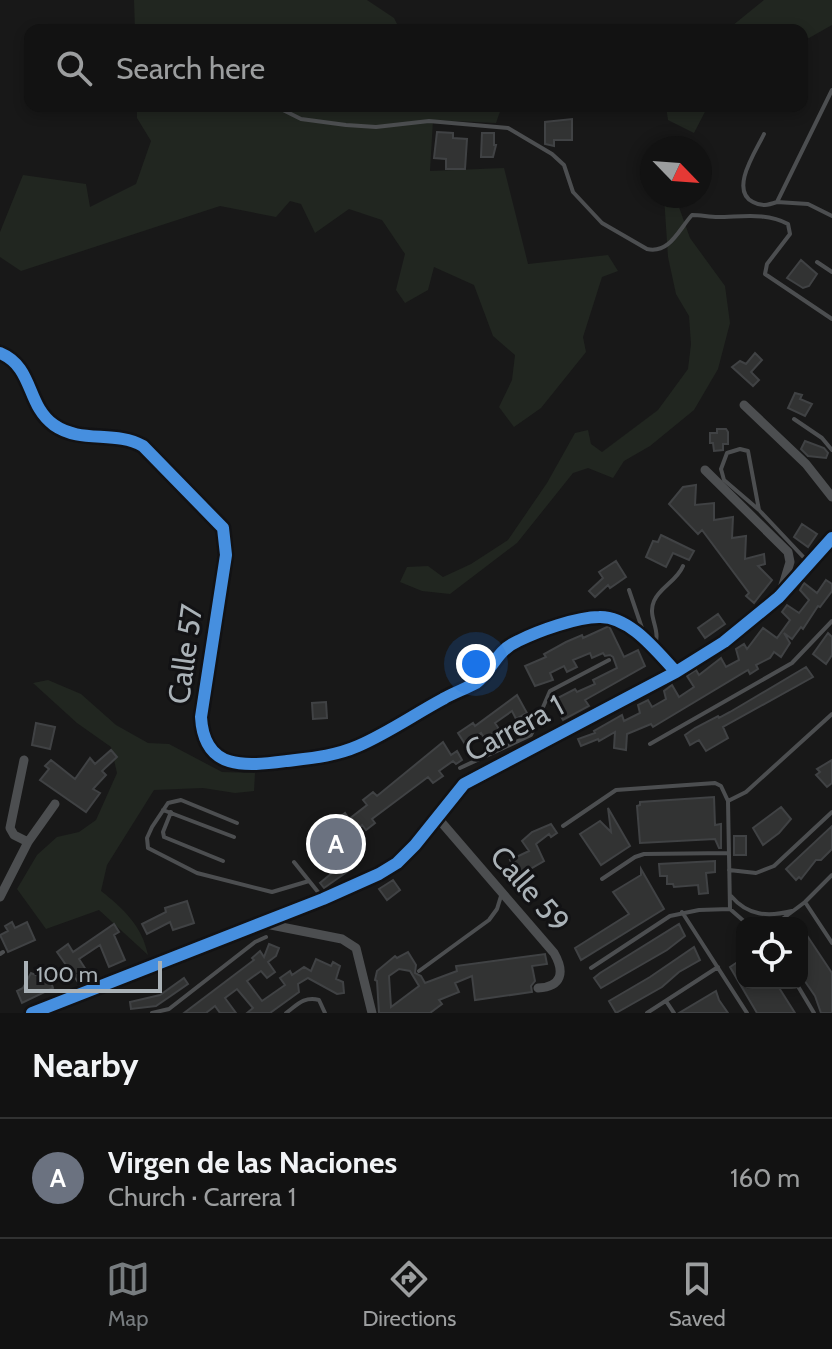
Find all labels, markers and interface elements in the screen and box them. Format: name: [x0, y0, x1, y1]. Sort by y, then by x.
search box: [24, 24, 808, 112]
icon: search: [52, 46, 96, 90]
text: Search here: [116, 50, 265, 87]
north arrow: [640, 136, 712, 208]
street label: Calle 57: [160, 602, 210, 706]
your location: [456, 644, 496, 684]
street label: Carrera 1: [458, 687, 570, 769]
pin: A: [310, 814, 362, 874]
street label: Calle 59: [482, 838, 578, 940]
map controls: [736, 917, 808, 989]
button: locate: [736, 917, 808, 989]
scale bar: [24, 957, 162, 993]
text: 100 m: [36, 961, 98, 988]
text: Nearby: [32, 1044, 139, 1086]
text: Virgen de las Naciones: [108, 1144, 397, 1181]
text: A: [50, 1162, 66, 1194]
text: 160 m: [730, 1162, 800, 1194]
text: Church · Carrera 1: [108, 1181, 296, 1213]
tab: Map: [106, 1257, 150, 1332]
tab: Directions: [362, 1257, 456, 1332]
tab: Saved: [669, 1257, 726, 1332]

